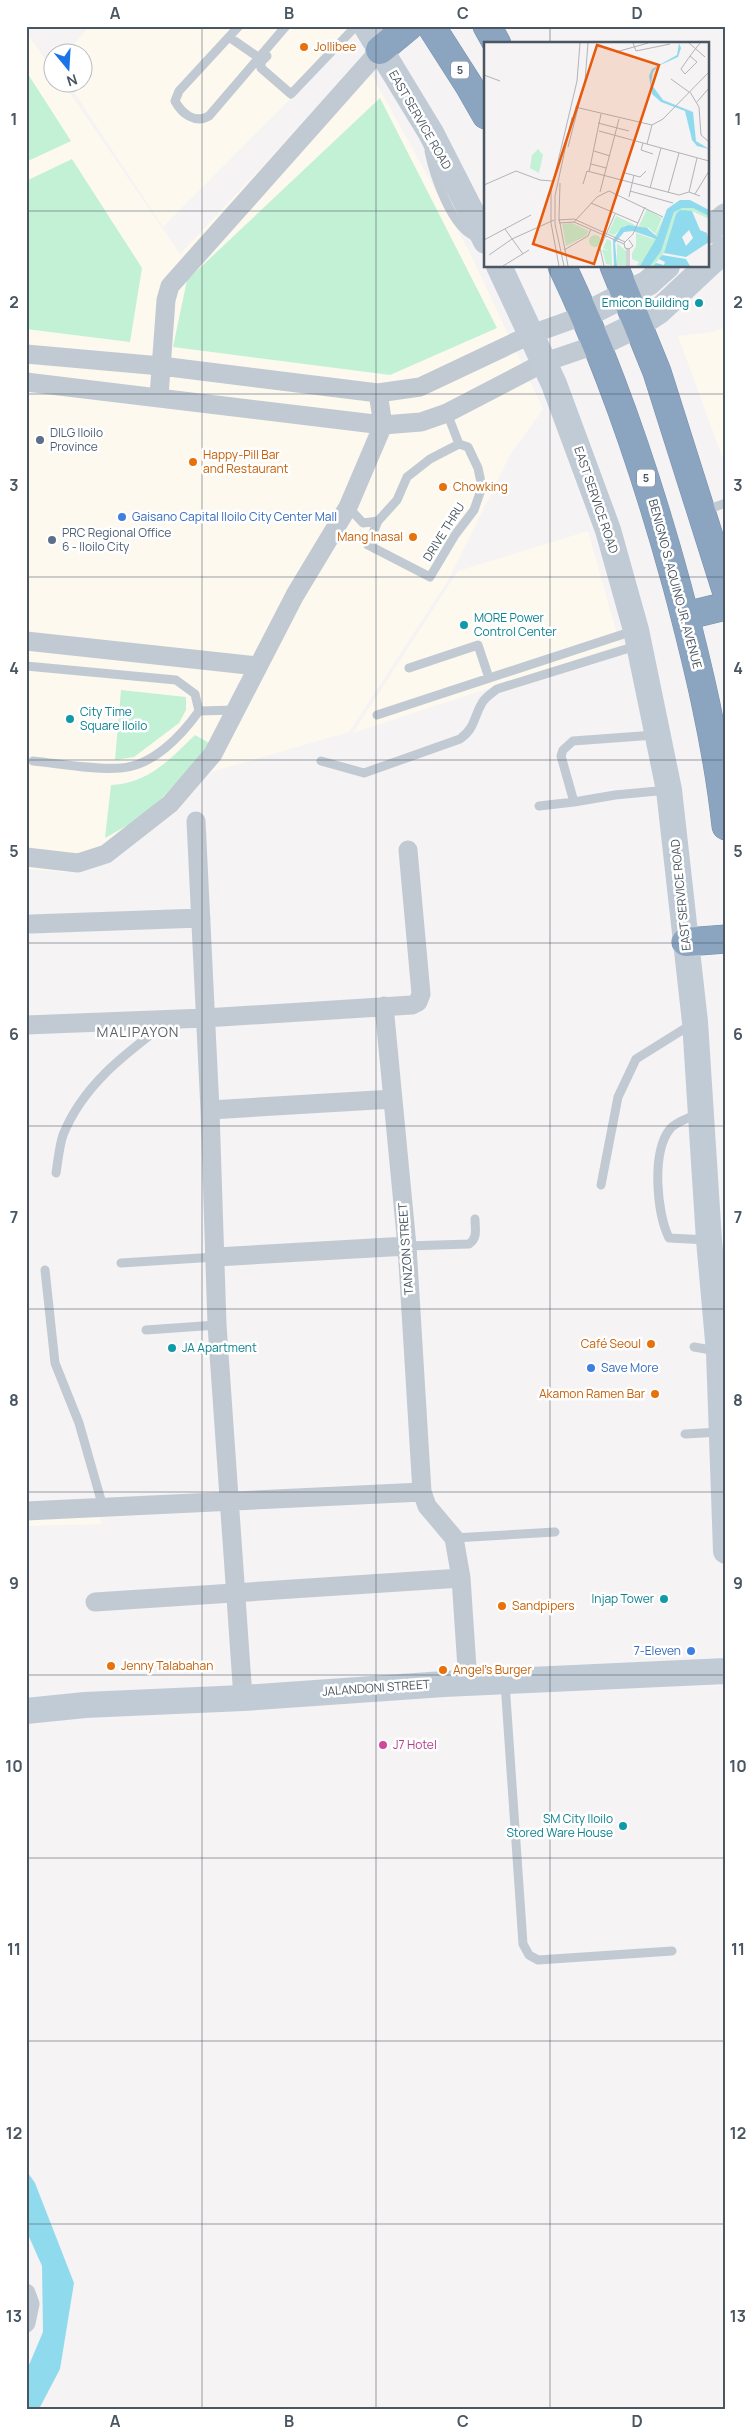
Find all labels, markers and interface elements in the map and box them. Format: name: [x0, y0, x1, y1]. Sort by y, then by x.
text: A: [110, 2, 121, 24]
text: B: [284, 2, 294, 24]
text: C: [457, 2, 469, 24]
text: D: [631, 2, 643, 24]
place label: Jollibee: [314, 38, 356, 55]
marker: Jollibee: [298, 41, 310, 53]
north arrow: [42, 42, 92, 92]
inset map: [484, 42, 710, 268]
road number: 5: [451, 62, 469, 78]
street label: EAST SERVICE ROAD: [385, 67, 456, 173]
text: N: [64, 70, 80, 91]
text: 1: [10, 108, 18, 130]
text: 1: [734, 108, 742, 130]
text: 2: [9, 291, 19, 313]
text: 2: [733, 291, 743, 313]
place label: Emicon Building: [602, 294, 689, 311]
marker: Emicon Building: [693, 297, 705, 309]
place label: DILG Iloilo Province: [50, 424, 103, 455]
marker: DILG Iloilo Province: [34, 434, 46, 446]
street label: EAST SERVICE ROAD: [570, 444, 623, 556]
place label: Happy-Pill Bar and Restaurant: [203, 446, 289, 477]
marker: Happy-Pill Bar and Restaurant: [187, 456, 199, 468]
road number: 5: [637, 469, 655, 486]
text: 3: [9, 474, 19, 496]
text: 3: [733, 474, 743, 496]
place label: Chowking: [453, 478, 508, 495]
marker: Chowking: [437, 481, 449, 493]
street label: BENIGNO S. AQUINO JR. AVENUE: [645, 497, 706, 671]
street label: DRIVE THRU: [419, 499, 468, 564]
place label: Gaisano Capital Iloilo City Center Mall: [132, 508, 337, 525]
marker: Gaisano Capital Iloilo City Center Mall: [116, 511, 128, 523]
place label: PRC Regional Office 6 - Iloilo City: [62, 524, 171, 555]
place label: Mang Inasal: [337, 528, 403, 545]
marker: Mang Inasal: [407, 531, 419, 543]
marker: PRC Regional Office 6 - Iloilo City: [46, 534, 58, 546]
place label: MORE Power Control Center: [474, 609, 557, 640]
marker: MORE Power Control Center: [458, 619, 470, 631]
text: 4: [9, 657, 19, 679]
text: 4: [733, 657, 743, 679]
place label: City Time Square Iloilo: [80, 703, 147, 734]
marker: City Time Square Iloilo: [64, 713, 76, 725]
street label: EAST SERVICE ROAD: [666, 838, 695, 952]
text: 5: [9, 840, 19, 862]
text: 5: [733, 840, 743, 862]
district label: MALIPAYON: [97, 1022, 179, 1041]
text: 6: [9, 1023, 19, 1045]
text: 6: [733, 1023, 743, 1045]
street label: TANZON STREET: [394, 1202, 417, 1296]
text: 7: [10, 1206, 18, 1228]
text: 7: [734, 1206, 742, 1228]
place label: Café Seoul: [581, 1335, 641, 1352]
marker: Café Seoul: [645, 1338, 657, 1350]
place label: JA Apartment: [182, 1339, 257, 1356]
marker: JA Apartment: [166, 1342, 178, 1354]
place label: Save More: [601, 1359, 659, 1376]
marker: Save More: [585, 1362, 597, 1374]
place label: Akamon Ramen Bar: [539, 1385, 646, 1402]
marker: Akamon Ramen Bar: [649, 1388, 661, 1400]
text: 8: [9, 1389, 19, 1411]
text: 8: [733, 1389, 743, 1411]
text: 9: [9, 1572, 19, 1594]
text: 9: [733, 1572, 743, 1594]
place label: Injap Tower: [592, 1590, 655, 1607]
marker: Injap Tower: [658, 1593, 670, 1605]
place label: Sandpipers: [512, 1597, 575, 1614]
marker: Sandpipers: [496, 1600, 508, 1612]
place label: 7-Eleven: [634, 1642, 681, 1659]
marker: 7-Eleven: [685, 1645, 697, 1657]
place label: Jenny Talabahan: [121, 1657, 213, 1674]
marker: Jenny Talabahan: [105, 1660, 117, 1672]
place label: Angel's Burger: [453, 1661, 532, 1678]
marker: Angel's Burger: [437, 1664, 449, 1676]
street label: JALANDONI STREET: [322, 1675, 431, 1700]
place label: J7 Hotel: [393, 1736, 437, 1753]
marker: J7 Hotel: [377, 1739, 389, 1751]
text: 10: [5, 1755, 23, 1777]
text: 10: [729, 1755, 747, 1777]
place label: SM City Iloilo Stored Ware House: [506, 1810, 613, 1841]
marker: SM City Iloilo Stored Ware House: [617, 1820, 629, 1832]
text: 11: [7, 1938, 21, 1960]
text: 11: [731, 1938, 745, 1960]
text: 12: [6, 2122, 22, 2144]
text: 12: [730, 2122, 746, 2144]
text: 13: [6, 2305, 22, 2327]
text: 13: [730, 2305, 746, 2327]
text: A: [110, 2410, 121, 2432]
text: B: [284, 2410, 294, 2432]
text: C: [457, 2410, 469, 2432]
text: D: [631, 2410, 643, 2432]

